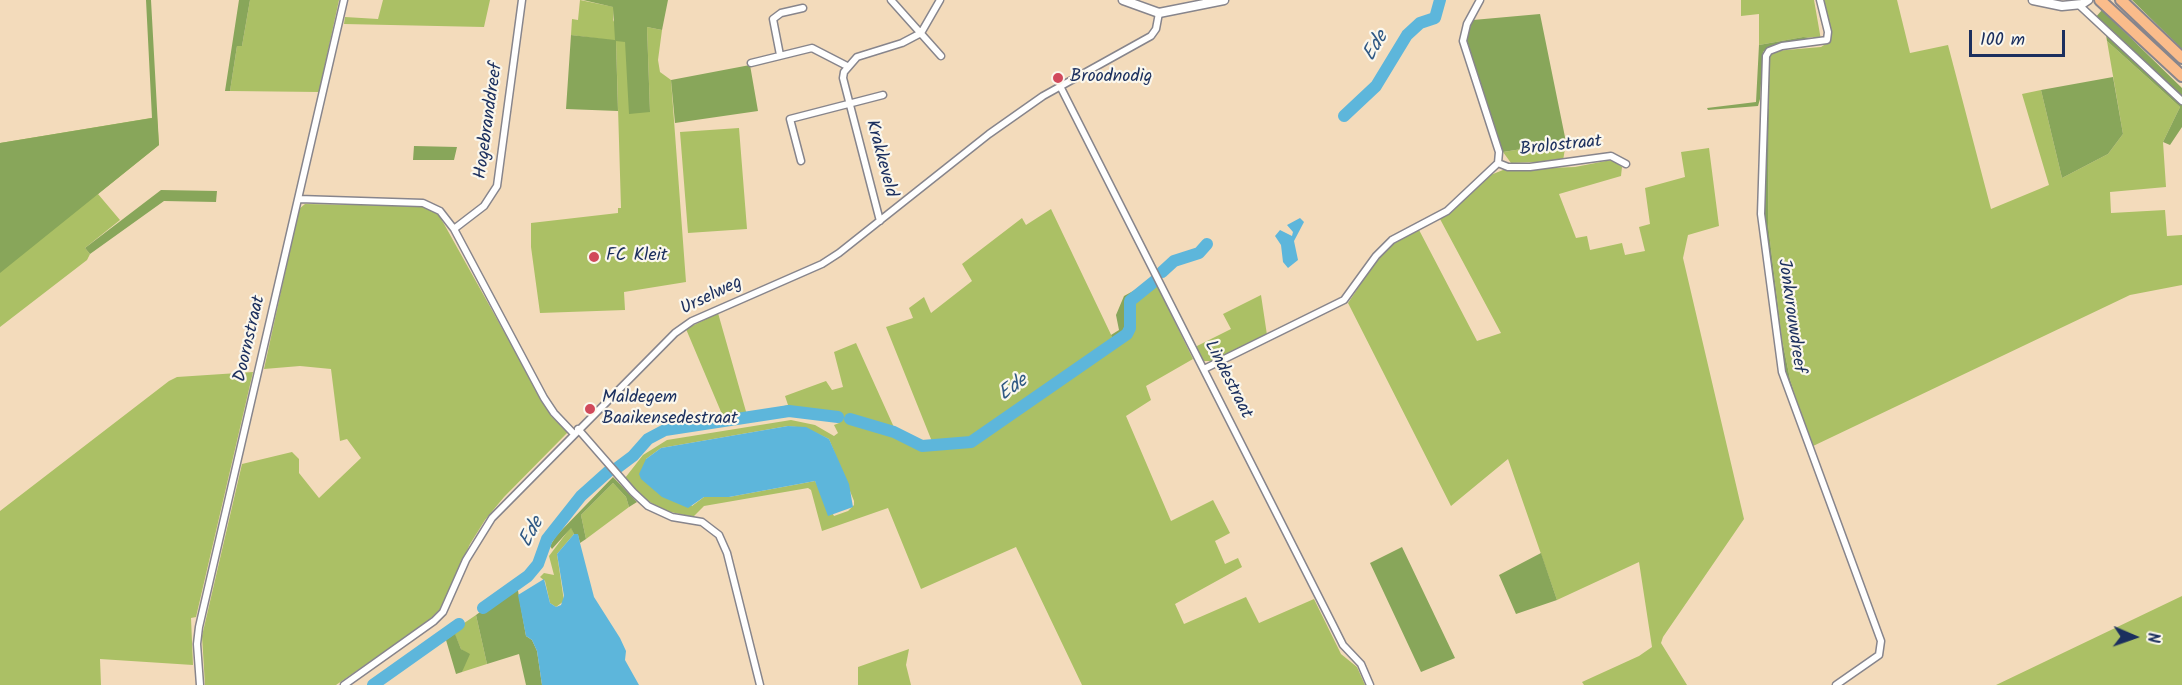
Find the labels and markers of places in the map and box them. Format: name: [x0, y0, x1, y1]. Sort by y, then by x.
place label: Broodnodig: [1070, 67, 1152, 89]
marker: Broodnodig: [1051, 71, 1065, 85]
place label: FC Kleit: [606, 246, 668, 268]
marker: FC Kleit: [587, 250, 601, 264]
place label: Maldegem Baaikensedestraat: [602, 388, 738, 430]
marker: Maldegem Baaikensedestraat: [583, 402, 597, 416]

